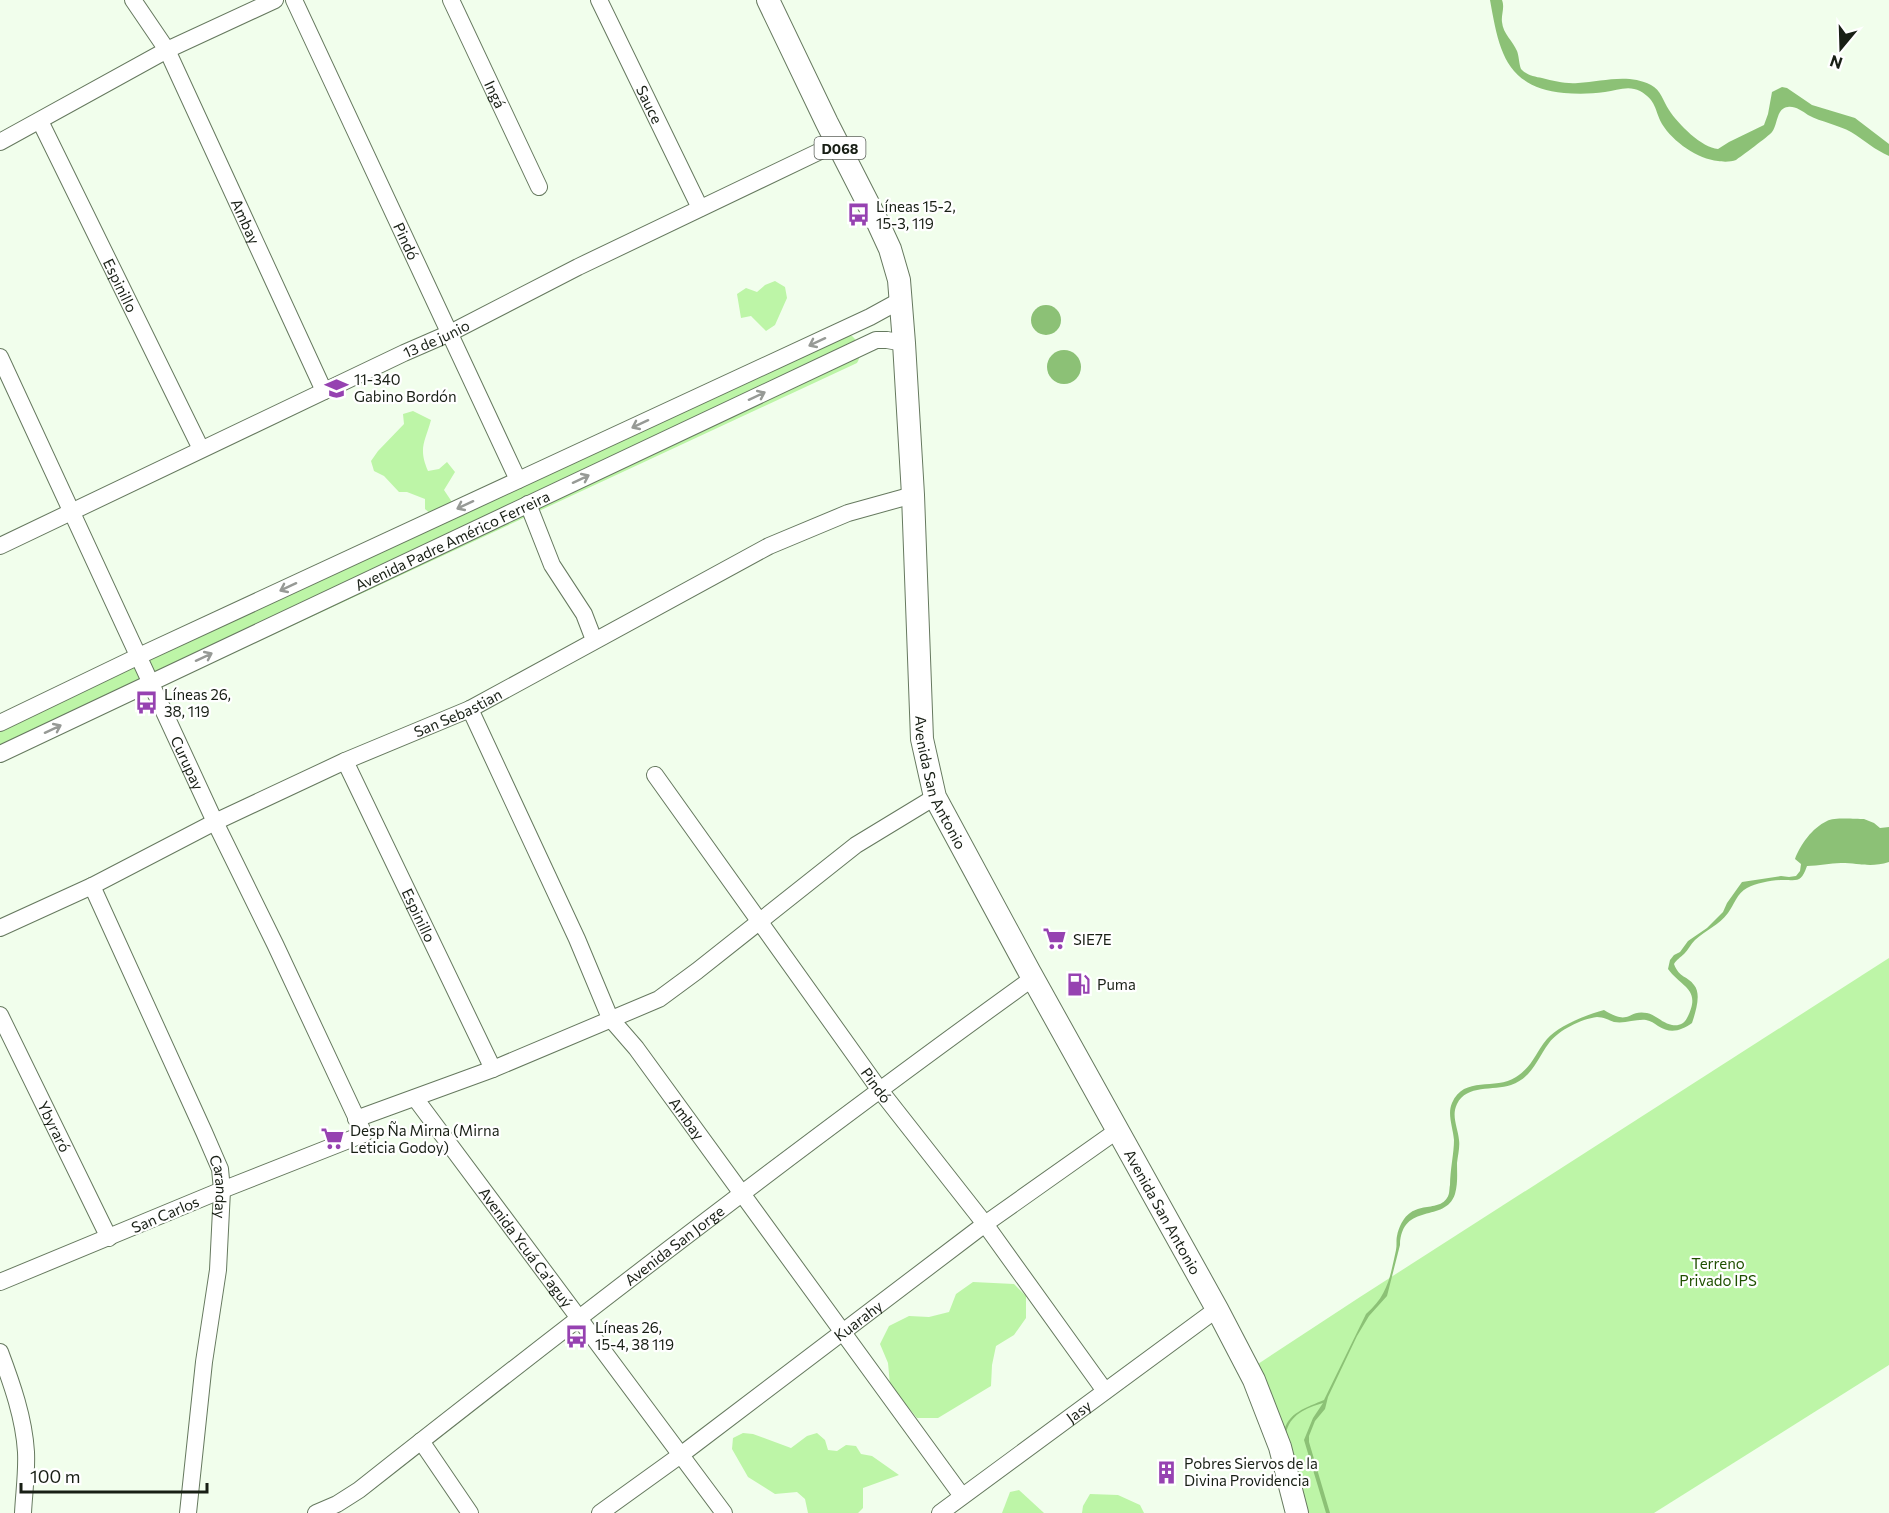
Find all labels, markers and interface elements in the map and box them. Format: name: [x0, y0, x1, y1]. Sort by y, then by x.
north arrow: [1811, 18, 1871, 78]
text: N: [1827, 52, 1845, 74]
street label: Ingá: [481, 77, 510, 111]
street label: Sauce: [633, 82, 667, 127]
road number: D068: [814, 137, 866, 159]
street label: Ambay: [228, 196, 264, 247]
place label: Líneas 15-2, 15-3, 119: [876, 197, 956, 232]
bus stop icon: Líneas 15-2, 15-3, 119: [845, 202, 871, 228]
street label: Pindó: [390, 219, 423, 263]
street label: Espinillo: [100, 256, 141, 315]
street label: 13 de junio: [400, 316, 472, 361]
one-way arrow: [809, 336, 827, 348]
place label: 11-340 Gabino Bordón: [354, 370, 457, 405]
school or university icon: 11-340 Gabino Bordón: [323, 375, 349, 401]
one-way arrow: [748, 390, 766, 402]
one-way arrow: [632, 418, 650, 430]
one-way arrow: [571, 473, 589, 484]
street label: Avenida Padre Américo Ferreira: [352, 487, 552, 594]
one-way arrow: [456, 499, 474, 511]
one-way arrow: [279, 582, 297, 593]
one-way arrow: [195, 650, 213, 662]
street label: San Sebastian: [411, 684, 505, 740]
place label: Líneas 26, 38, 119: [164, 685, 231, 720]
bus stop icon: Líneas 26, 38, 119: [133, 690, 159, 716]
street label: Avenida San Antonio: [912, 715, 970, 852]
one-way arrow: [43, 722, 61, 734]
street label: Curupay: [167, 733, 208, 793]
street label: Espinillo: [398, 885, 440, 945]
supermarket icon: SIE7E: [1042, 926, 1068, 952]
place label: SIE7E: [1073, 930, 1112, 948]
fuel station icon: Puma: [1066, 971, 1092, 997]
place label: Puma: [1097, 975, 1136, 993]
street label: Pindó: [857, 1064, 895, 1106]
street label: Ambay: [666, 1094, 709, 1143]
street label: Ybyraró: [34, 1098, 75, 1155]
place label: Desp Ña Mirna (Mirna Leticia Godoy): [350, 1121, 500, 1156]
supermarket icon: Desp Ña Mirna (Mirna Leticia Godoy): [319, 1126, 345, 1152]
street label: Avenida San Antonio: [1121, 1146, 1205, 1278]
street label: Caranday: [206, 1152, 231, 1219]
street label: Avenida Ycuá Ca'aguý: [476, 1184, 577, 1311]
street label: San Carlos: [128, 1192, 202, 1236]
street label: Avenida San Jorge: [621, 1201, 727, 1289]
park label: Terreno Privado IPS: [1679, 1254, 1757, 1289]
street label: Kuarahy: [830, 1296, 886, 1344]
place label: Líneas 26, 15-4, 38 119: [595, 1318, 674, 1353]
bus stop icon: Líneas 26, 15-4, 38 119: [564, 1323, 590, 1349]
street label: Jasy: [1062, 1396, 1095, 1426]
place label: Pobres Siervos de la Divina Providencia: [1184, 1454, 1318, 1489]
scale bar: [21, 1456, 207, 1494]
building icon: Pobres Siervos de la Divina Providencia: [1153, 1459, 1179, 1485]
text: 100 m: [30, 1465, 80, 1487]

